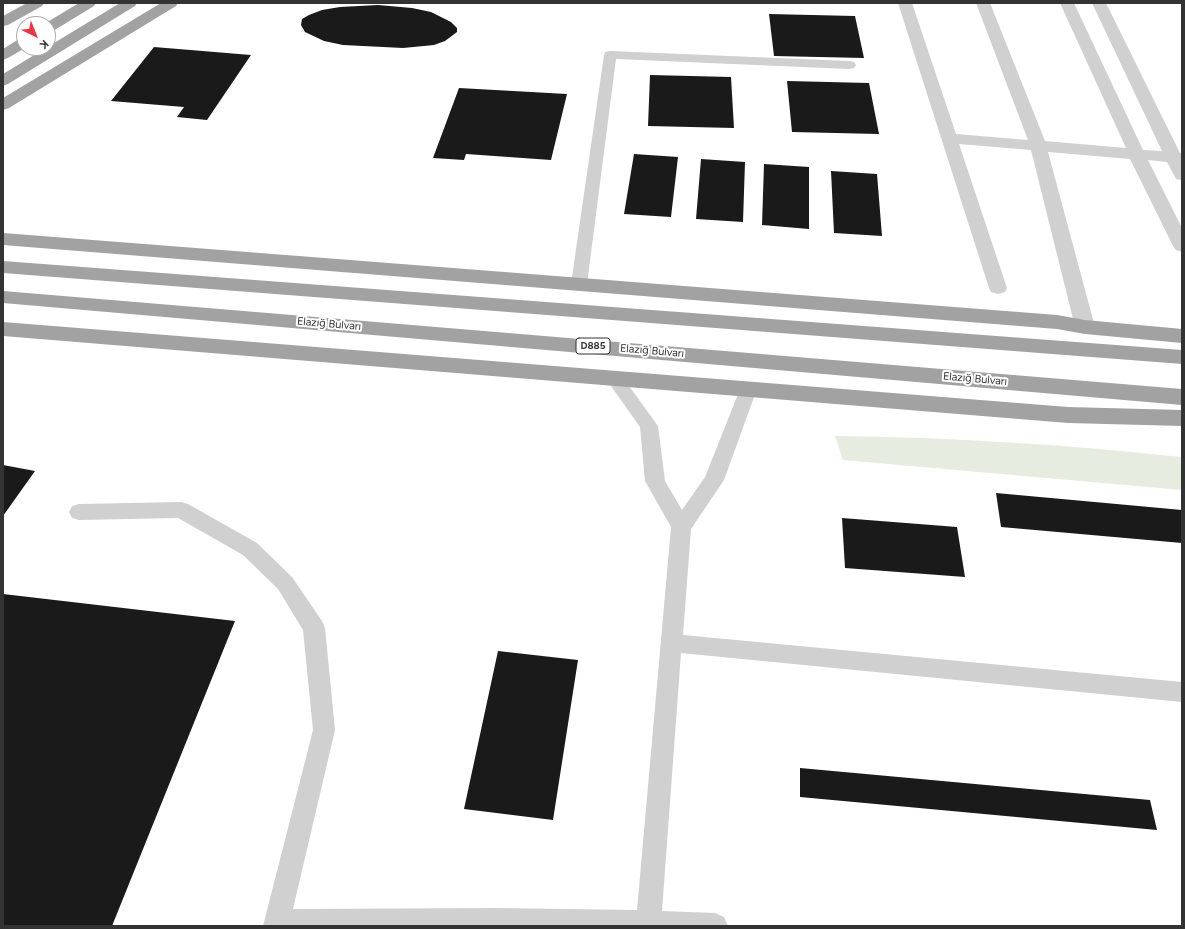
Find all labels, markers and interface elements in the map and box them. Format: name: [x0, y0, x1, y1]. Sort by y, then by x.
north arrow: [16, 16, 56, 56]
text: K: [37, 37, 51, 52]
street label: Elazığ Bulvarı: [296, 315, 362, 333]
road number: D885: [576, 338, 610, 354]
street label: Elazığ Bulvarı: [619, 342, 685, 360]
street label: Elazığ Bulvarı: [942, 370, 1008, 388]

